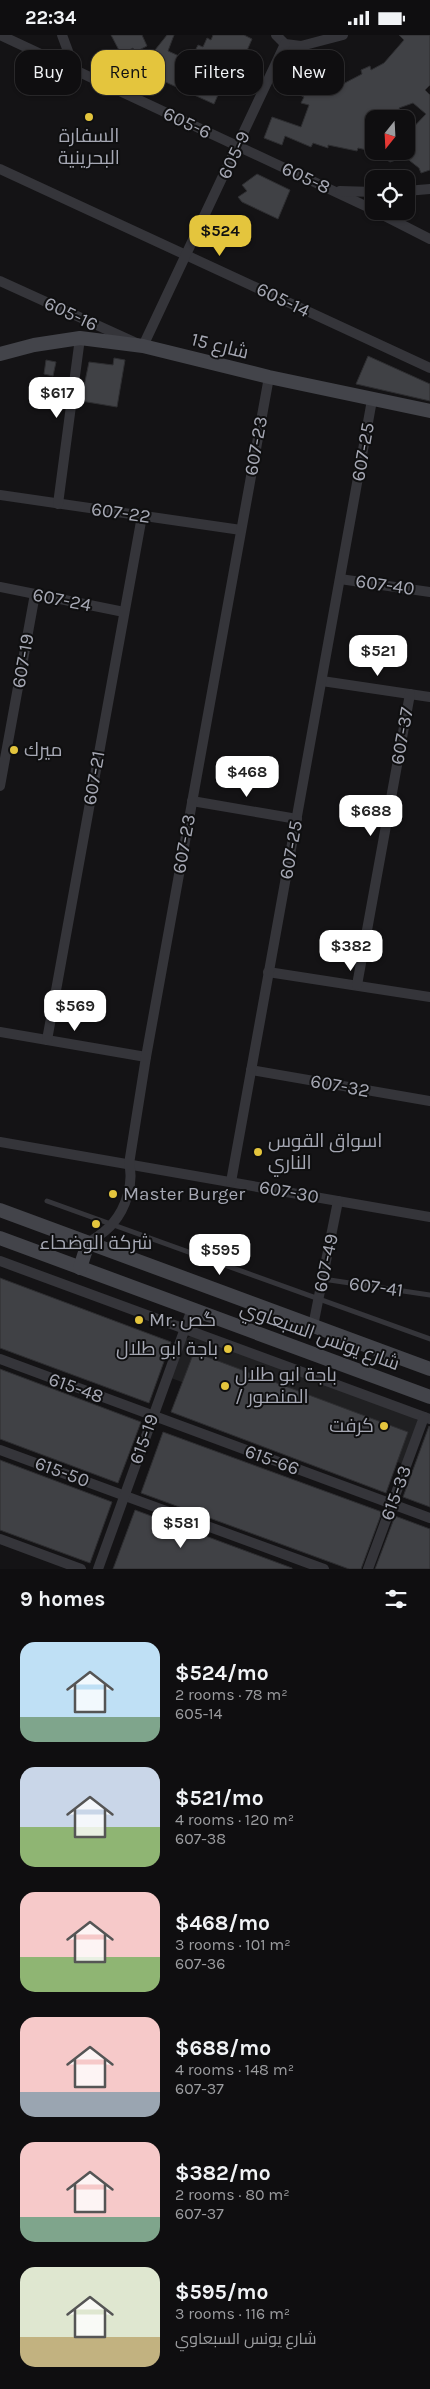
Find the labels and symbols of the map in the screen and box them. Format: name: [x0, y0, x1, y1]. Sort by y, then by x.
street label: 605-6: [160, 102, 214, 144]
north arrow: [365, 110, 415, 160]
marker: السفارة البحرينية: [83, 111, 95, 123]
place label: السفارة البحرينية: [58, 125, 120, 169]
street label: 605-9: [213, 127, 255, 183]
street label: 605-8: [278, 157, 334, 199]
pin: $524: [190, 215, 250, 257]
street label: 605-14: [253, 278, 314, 322]
street label: 605-16: [41, 292, 101, 336]
street label: شارع 15: [189, 328, 251, 366]
pin: $617: [27, 377, 87, 419]
street label: 607-23: [240, 415, 272, 477]
street label: 607-25: [347, 421, 379, 483]
street label: 607-22: [90, 498, 152, 528]
street label: 607-40: [354, 570, 416, 600]
street label: 607-24: [31, 584, 94, 617]
street label: 607-19: [7, 632, 39, 690]
pin: $521: [348, 635, 408, 677]
street label: 607-37: [386, 706, 418, 766]
place label: ميرك: [24, 739, 62, 761]
marker: ميرك: [8, 744, 20, 756]
street label: 607-21: [78, 749, 110, 807]
pin: $468: [217, 755, 277, 798]
pin: $688: [341, 795, 401, 837]
street label: 607-23: [168, 813, 200, 875]
street label: 607-25: [275, 819, 307, 881]
pin: $382: [321, 929, 381, 972]
pin: $569: [45, 989, 105, 1032]
street label: 607-32: [309, 1070, 371, 1102]
place label: اسواق القوس الناري: [268, 1130, 382, 1177]
marker: اسواق القوس الناري: [252, 1146, 264, 1158]
street label: 607-30: [257, 1176, 321, 1208]
place label: Master Burger: [123, 1183, 245, 1205]
marker: Master Burger: [107, 1188, 119, 1200]
marker: شركة الوضحاء: [90, 1218, 102, 1230]
place label: شركة الوضحاء: [40, 1232, 152, 1254]
street label: 607-49: [309, 1232, 343, 1294]
pin: $595: [190, 1233, 250, 1276]
street label: 607-41: [347, 1272, 405, 1302]
street label: شارع يونس السبعاوي: [236, 1297, 403, 1378]
place label: Mr. گص: [149, 1309, 216, 1331]
marker: Mr. گص: [133, 1314, 145, 1326]
place label: باجة ابو طلال: [116, 1338, 218, 1360]
marker: باجة ابو طلال: [222, 1343, 234, 1355]
place label: باجة ابو طلال / المنصور: [235, 1364, 337, 1408]
street label: 615-48: [46, 1368, 106, 1408]
marker: باجة ابو طلال / المنصور: [219, 1380, 231, 1392]
street label: 615-19: [125, 1411, 163, 1467]
place label: كرفت: [329, 1415, 374, 1437]
marker: كرفت: [378, 1420, 390, 1432]
street label: 615-66: [242, 1440, 302, 1480]
street label: 615-50: [32, 1452, 92, 1492]
street label: 615-33: [376, 1462, 416, 1524]
pin: $581: [151, 1507, 211, 1549]

